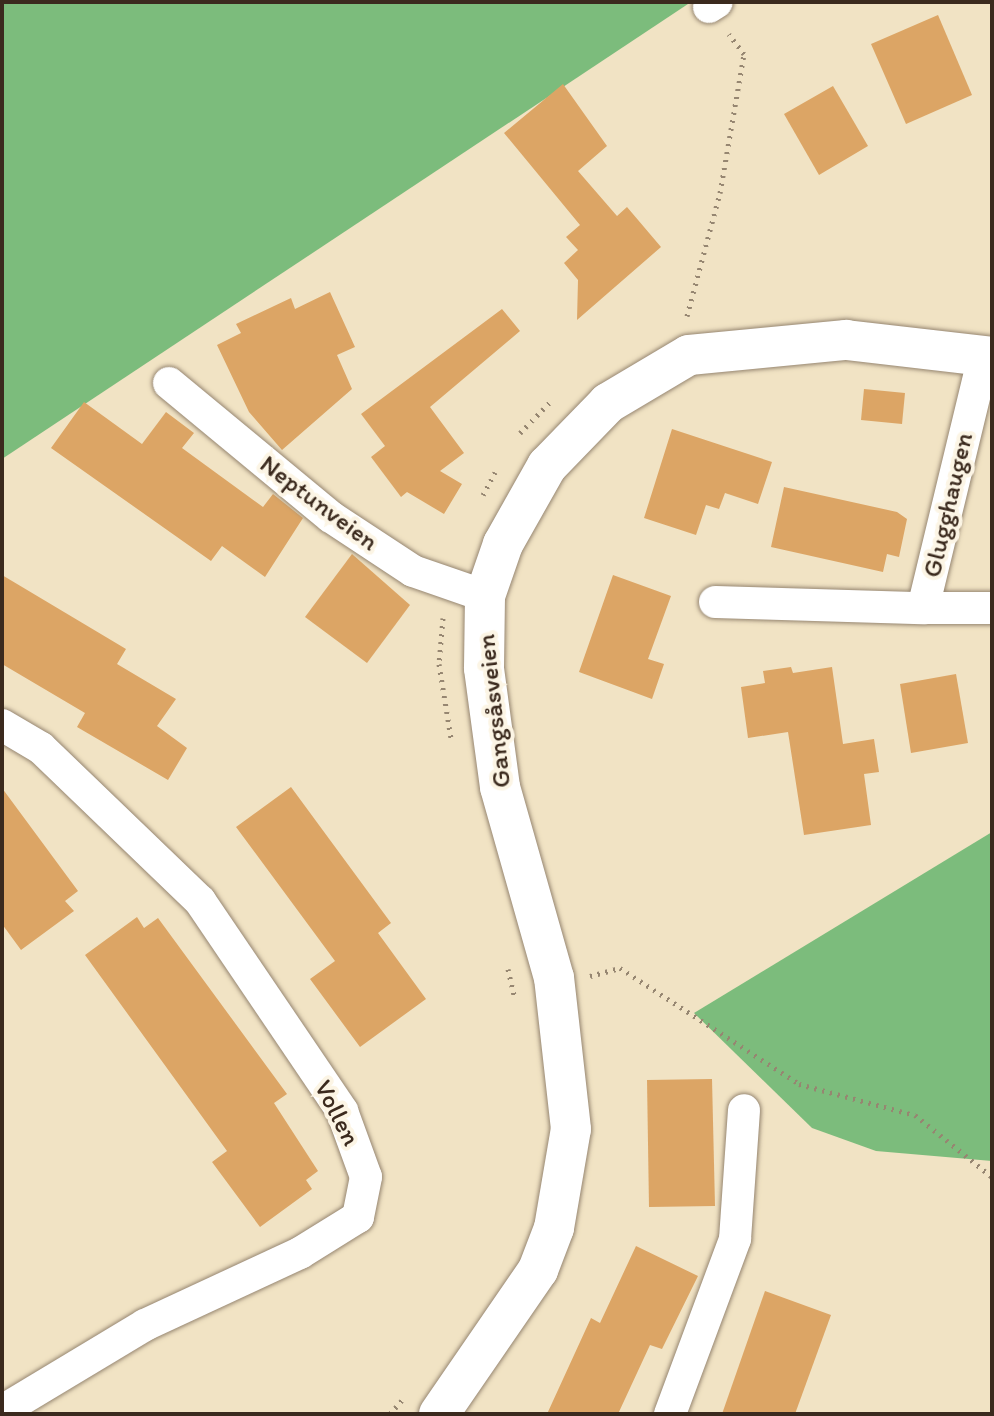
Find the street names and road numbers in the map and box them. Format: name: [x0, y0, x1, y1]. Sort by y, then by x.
street label: Glugghaugen: [916, 429, 980, 581]
street label: Neptunveien: [254, 448, 384, 558]
street label: Gangsåsveien: [470, 633, 518, 789]
street label: Vollen: [307, 1075, 367, 1151]

